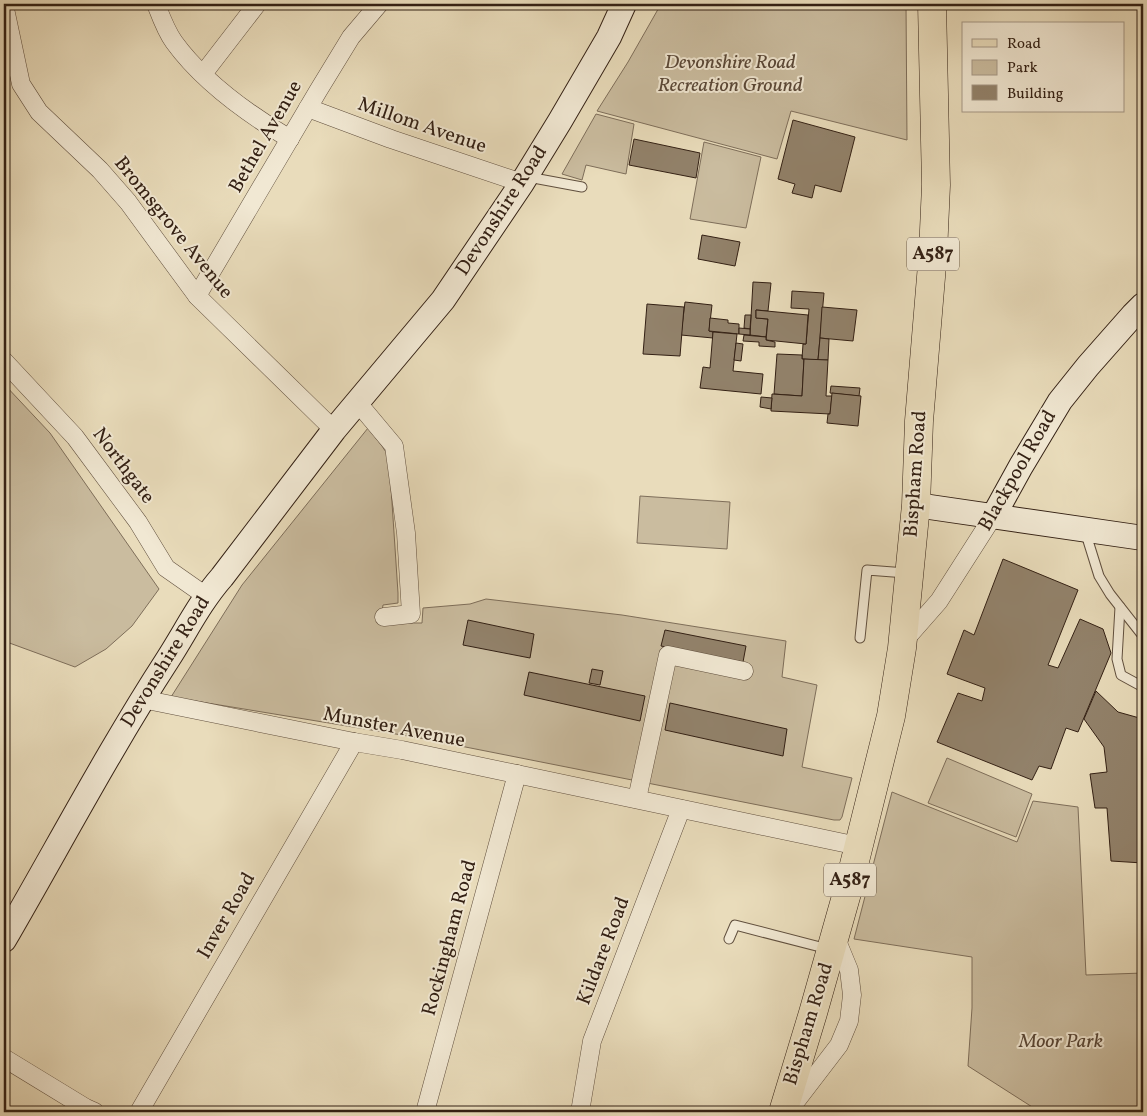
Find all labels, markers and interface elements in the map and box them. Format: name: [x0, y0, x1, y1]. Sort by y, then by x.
legend: [962, 22, 1124, 112]
text: Road: [1007, 34, 1041, 55]
park label: Devonshire Road Recreation Ground: [657, 49, 803, 100]
text: Park: [1007, 58, 1038, 79]
street label: Bethel Avenue: [222, 76, 310, 198]
text: Building: [1007, 84, 1064, 105]
street label: Millom Avenue: [354, 91, 490, 161]
street label: Devonshire Road: [449, 140, 555, 282]
street label: Bromsgrove Avenue: [107, 151, 239, 305]
road number: A587: [907, 238, 959, 270]
street label: Blackpool Road: [972, 405, 1064, 537]
street label: Bispham Road: [898, 410, 934, 538]
street label: Northgate: [85, 422, 161, 510]
street label: Devonshire Road: [114, 591, 218, 733]
street label: Munster Avenue: [321, 701, 467, 755]
street label: Rockingham Road: [416, 857, 484, 1019]
road number: A587: [824, 864, 876, 896]
street label: Inver Road: [191, 868, 263, 964]
street label: Kildare Road: [571, 893, 637, 1009]
street label: Bispham Road: [777, 959, 841, 1089]
park label: Moor Park: [1018, 1028, 1103, 1056]

